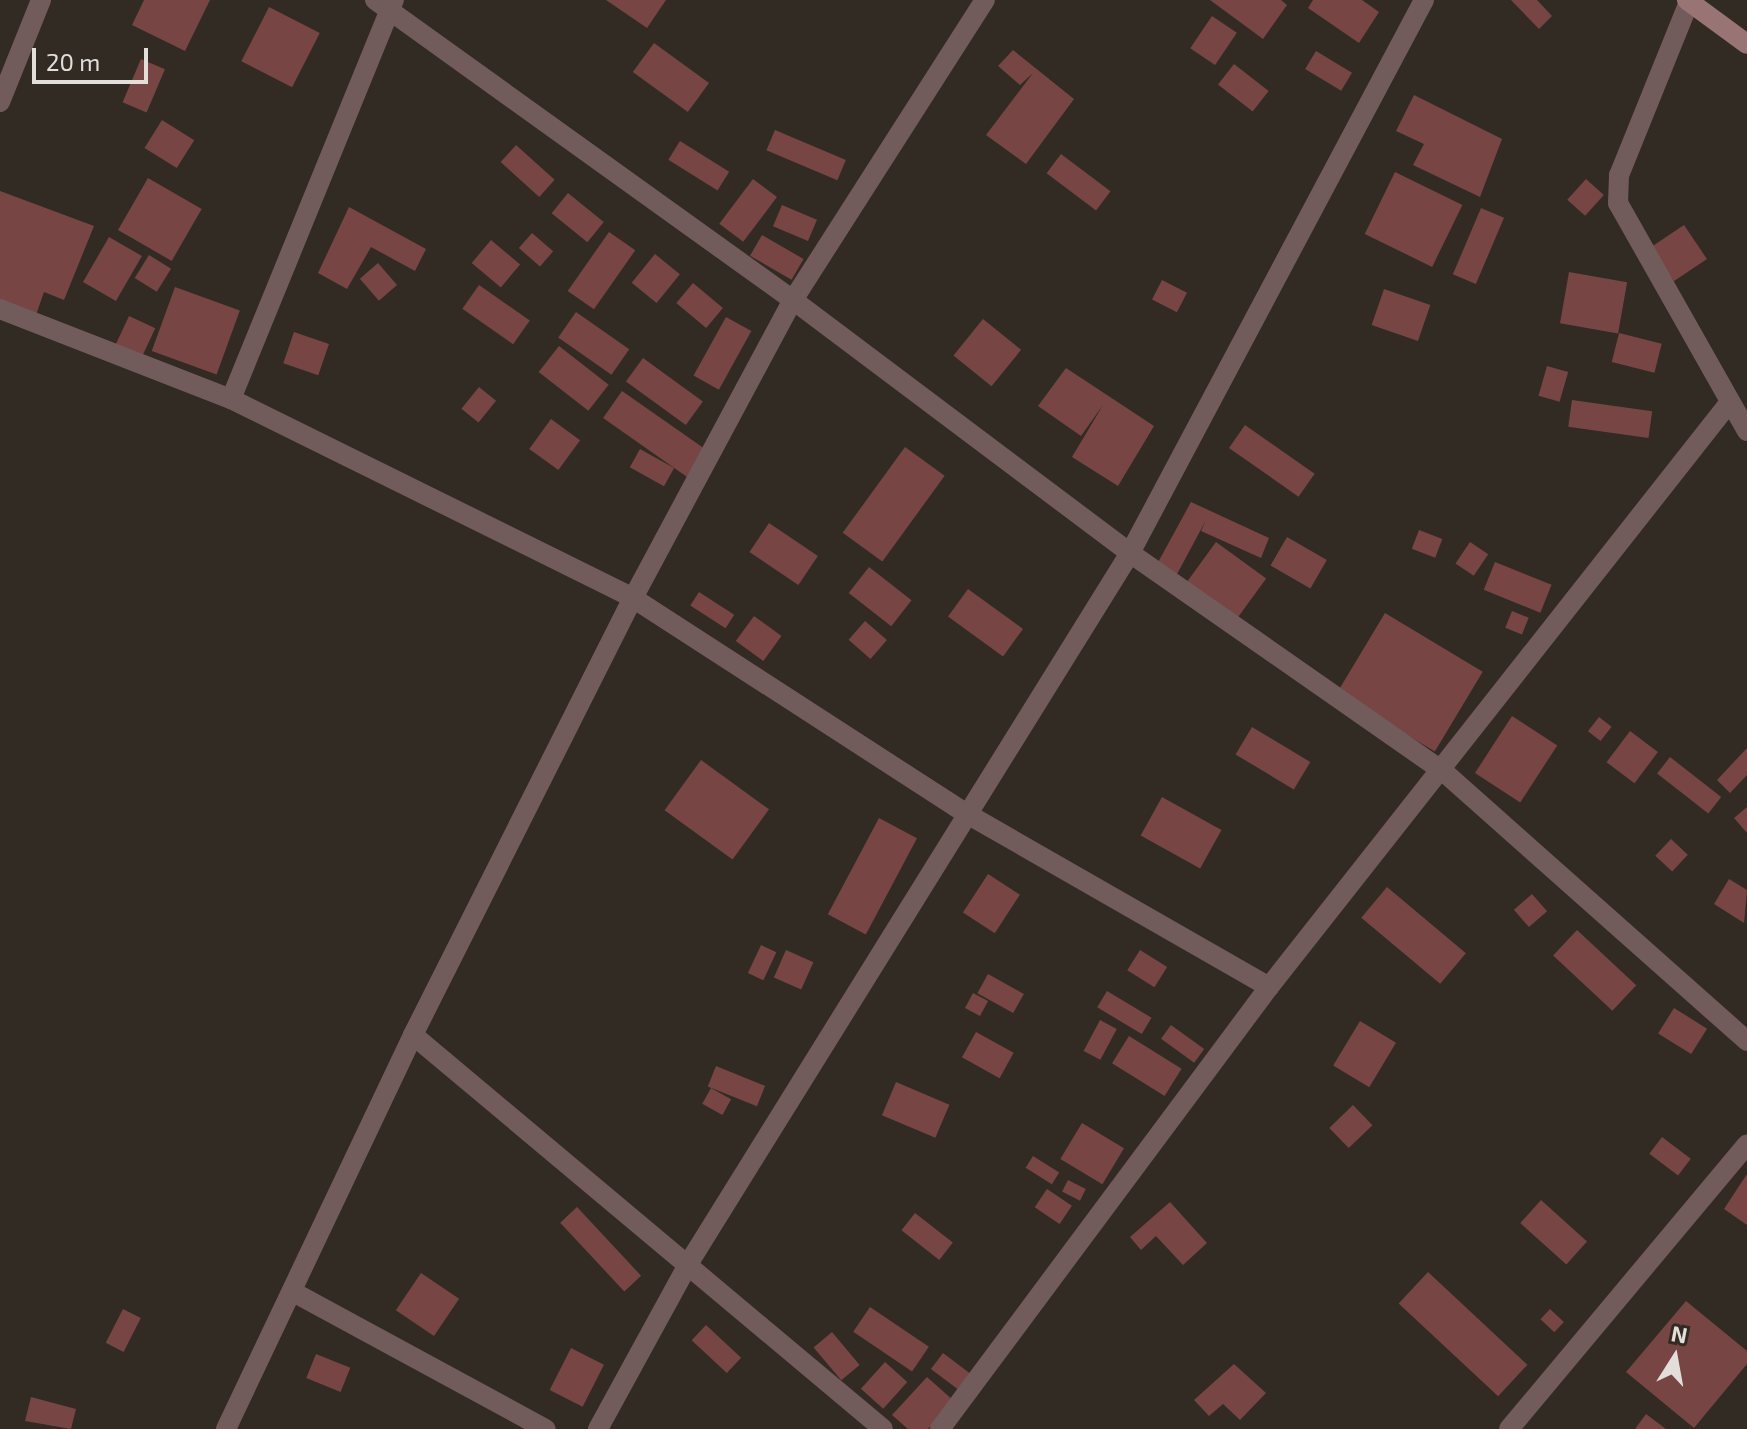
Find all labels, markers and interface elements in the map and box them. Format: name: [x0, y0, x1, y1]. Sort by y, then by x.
scale bar: [36, 32, 152, 82]
text: 20 m: [46, 47, 100, 76]
north arrow: [1635, 1317, 1715, 1397]
text: N: [1669, 1319, 1690, 1348]

